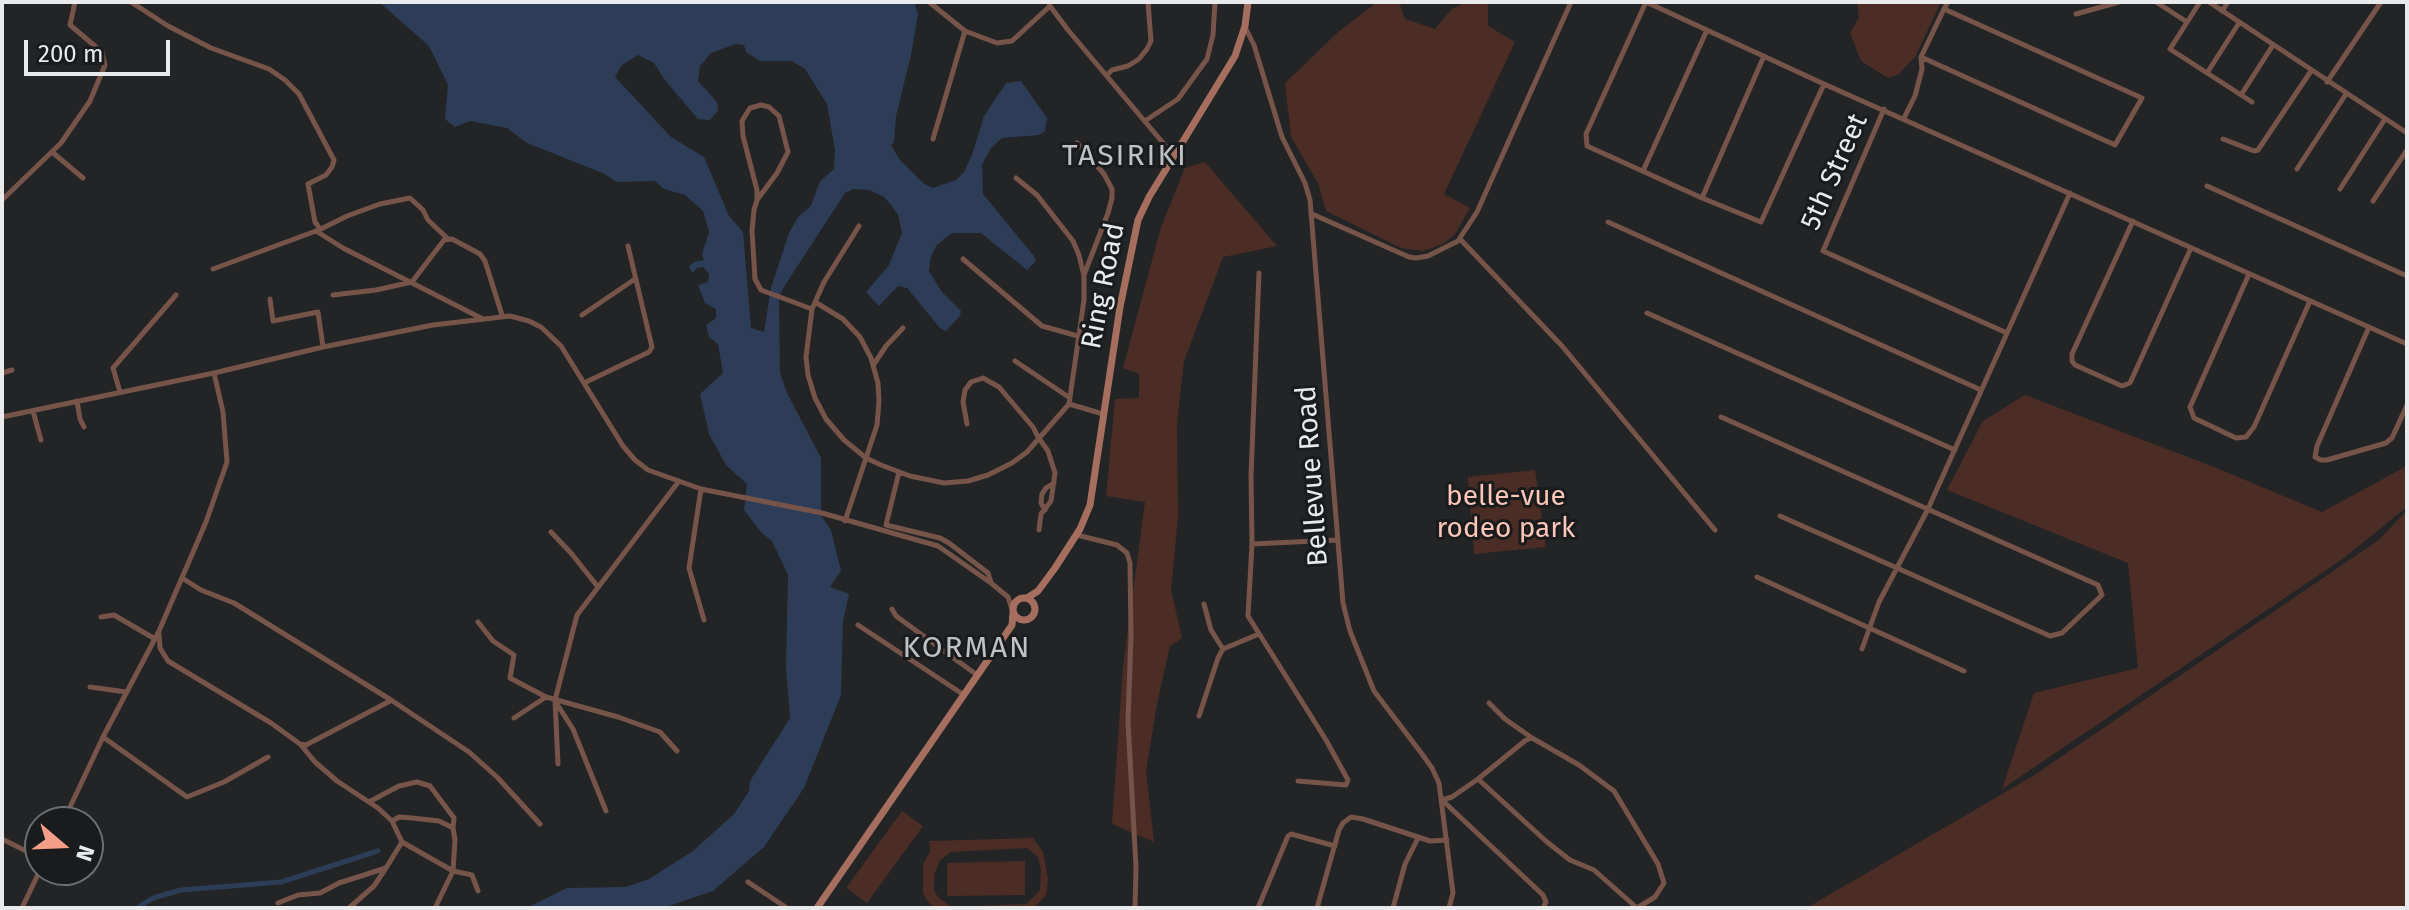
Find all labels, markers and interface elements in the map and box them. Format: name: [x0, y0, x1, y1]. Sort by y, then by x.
scale bar: [28, 24, 174, 74]
text: 200 m: [38, 40, 104, 68]
street label: 5th Street: [1794, 109, 1876, 235]
district label: TASIRIKI: [1062, 139, 1188, 175]
street label: Ring Road: [1075, 220, 1133, 352]
street label: Bellevue Road: [1290, 385, 1336, 567]
park label: belle-vue rodeo park: [1437, 480, 1575, 546]
district label: KORMAN: [902, 631, 1032, 667]
north arrow: [24, 806, 104, 886]
text: N: [70, 842, 100, 865]

